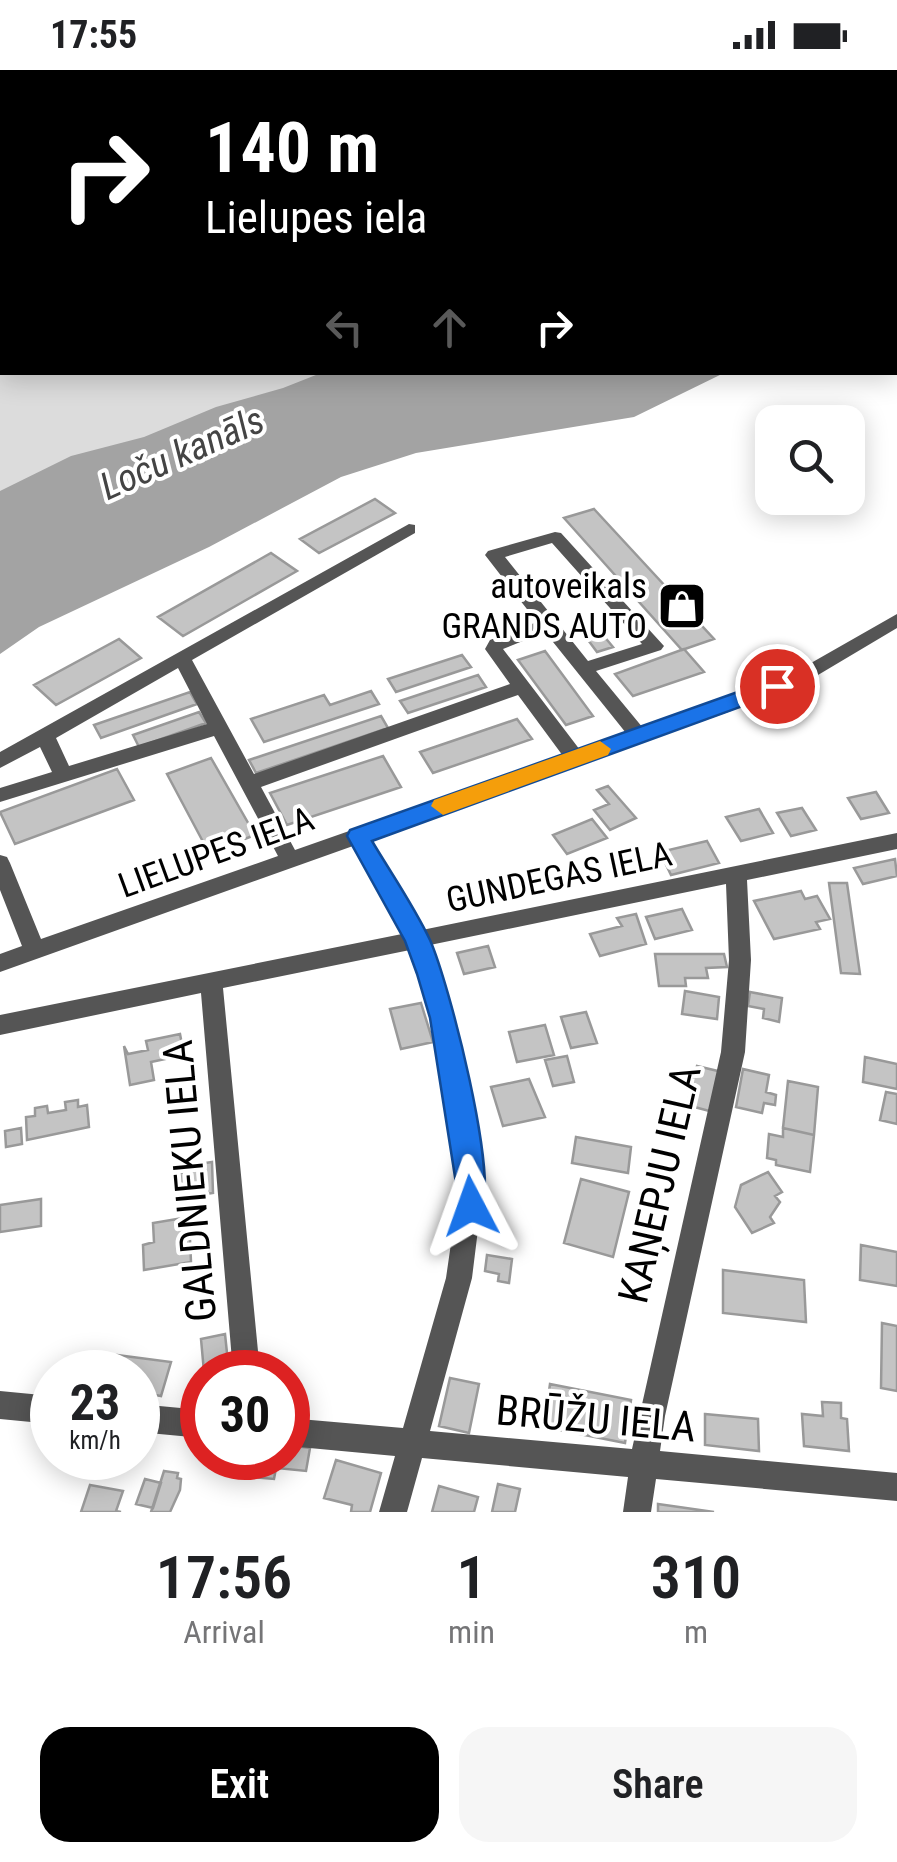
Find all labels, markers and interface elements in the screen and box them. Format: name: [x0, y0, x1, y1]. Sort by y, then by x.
text: 17:55: [50, 13, 137, 57]
text: 140 m: [205, 107, 379, 189]
icon: right: [40, 110, 170, 240]
text: Lielupes iela: [205, 191, 427, 244]
icon: left: [317, 300, 372, 355]
icon: ahead: [422, 300, 477, 355]
icon: right: [527, 300, 582, 355]
water label: Loču kanāls: [93, 397, 271, 509]
map controls: [755, 405, 865, 515]
button: search: [755, 405, 865, 515]
place label: autoveikals GRANDS AUTO: [441, 566, 647, 647]
shop icon: autoveikals GRANDS AUTO: [656, 580, 708, 632]
pin: [735, 644, 820, 729]
icon: arrive: [750, 659, 805, 714]
street label: LIELUPES IELA: [113, 798, 319, 907]
street label: GUNDEGAS IELA: [442, 834, 676, 921]
street label: GALDNIEKU IELA: [153, 1038, 226, 1324]
street label: KAŅEPJU IELA: [608, 1060, 712, 1308]
position arrow: [419, 1154, 523, 1258]
speed limit sign: 30: [180, 1350, 310, 1480]
text: 23: [70, 1374, 120, 1432]
street label: BRŪŽU IELA: [494, 1385, 698, 1452]
text: km/h: [69, 1426, 121, 1455]
text: 17:56: [156, 1542, 292, 1613]
text: 1: [456, 1542, 487, 1613]
text: 310: [651, 1542, 741, 1613]
text: Arrival: [183, 1613, 265, 1651]
text: min: [448, 1613, 495, 1651]
text: m: [684, 1613, 708, 1651]
button: Exit: [40, 1727, 439, 1842]
button: Share: [459, 1727, 857, 1842]

